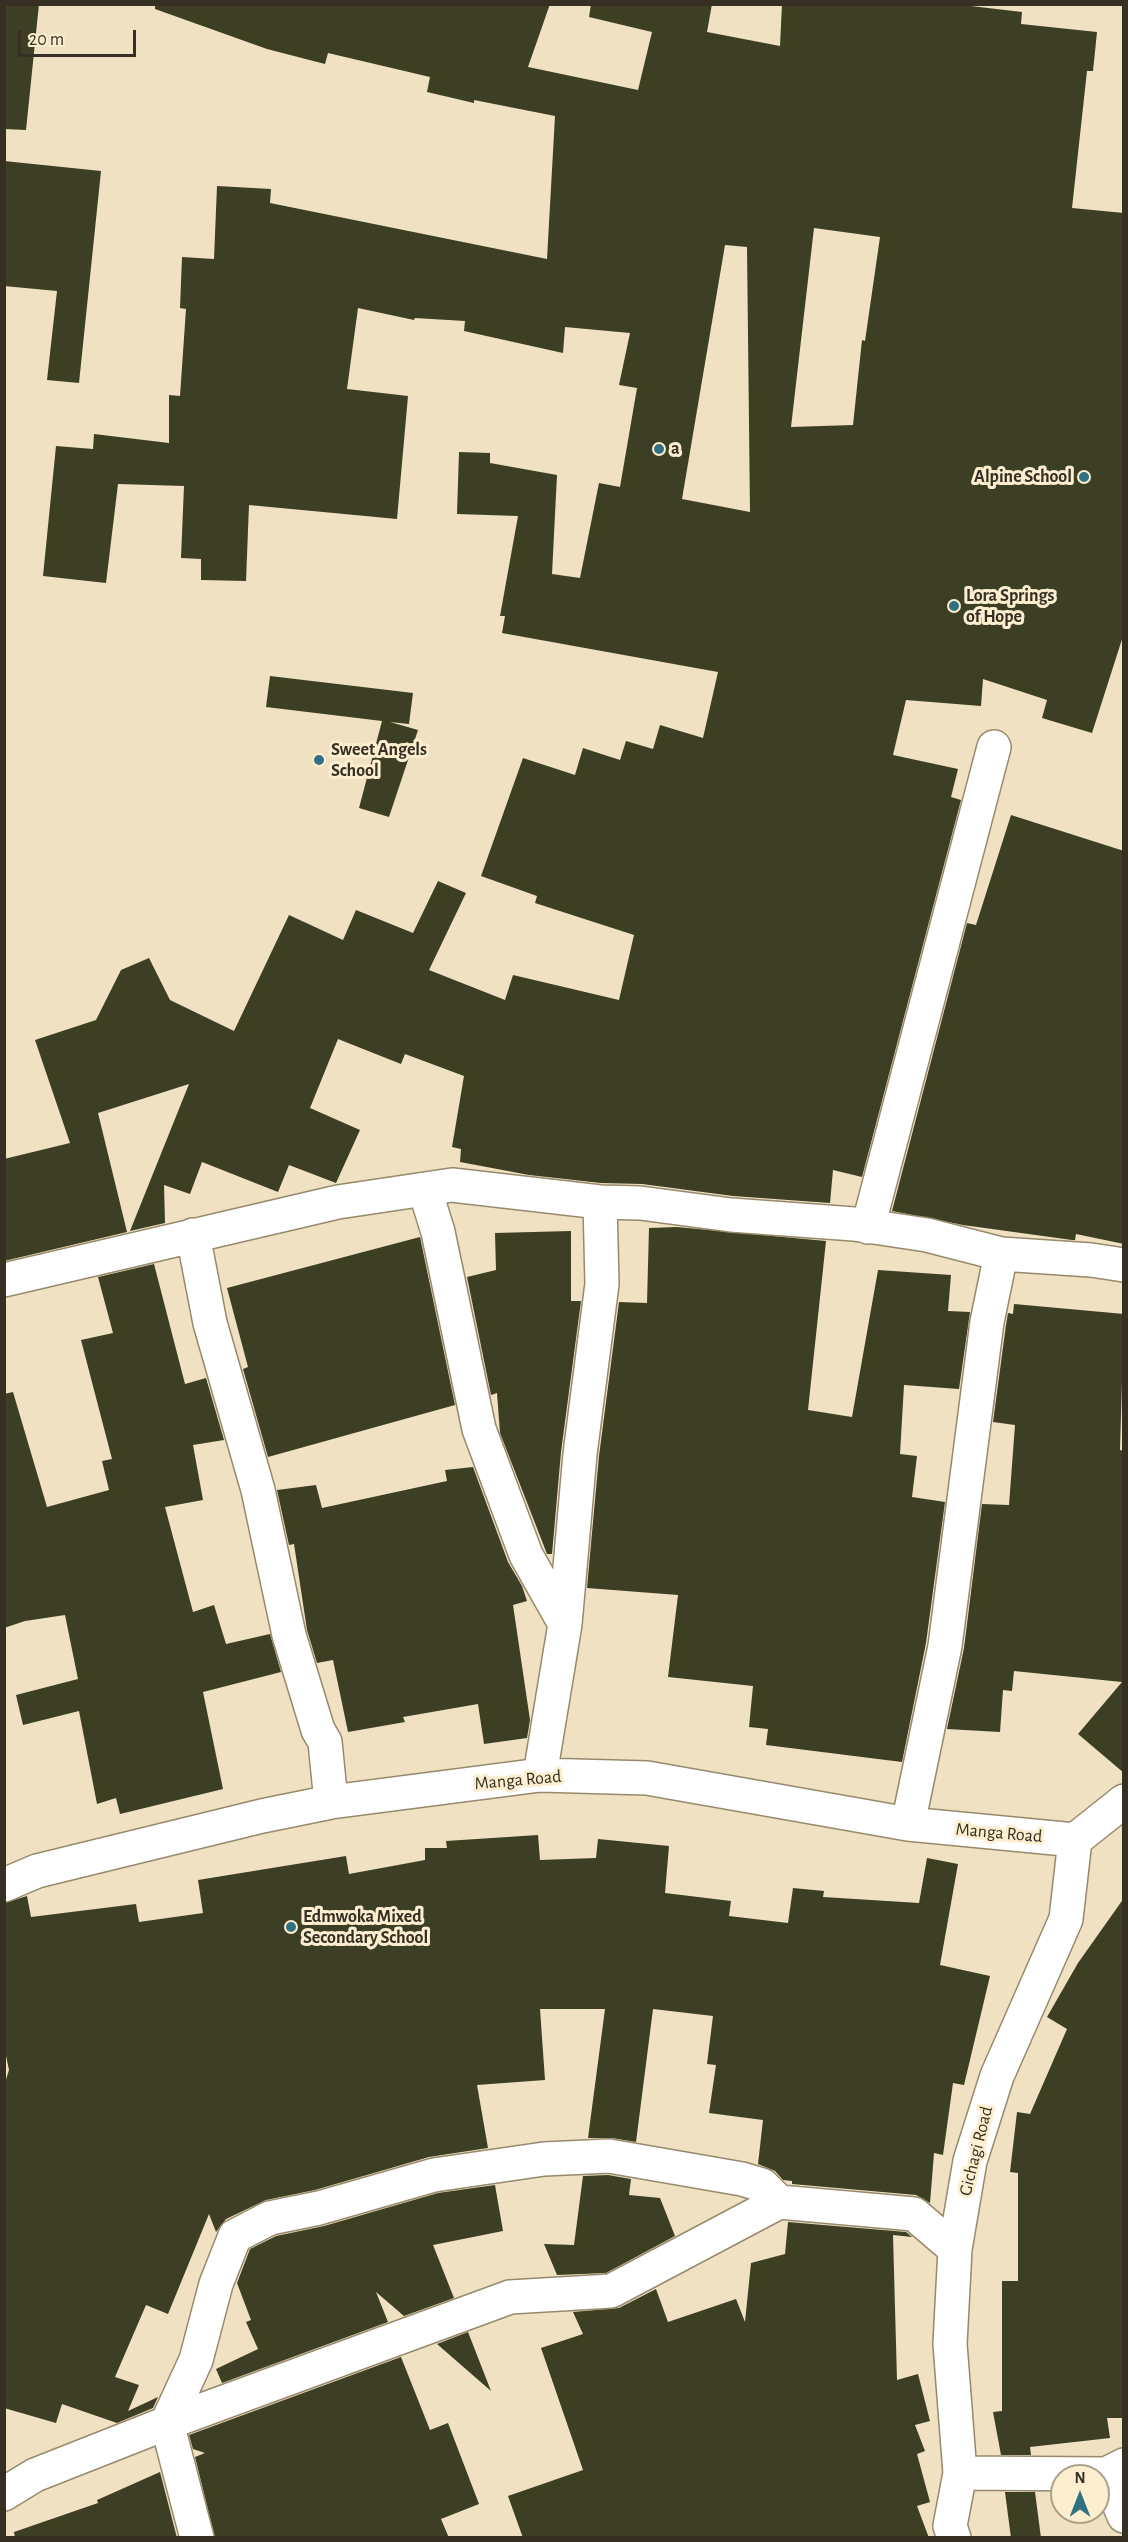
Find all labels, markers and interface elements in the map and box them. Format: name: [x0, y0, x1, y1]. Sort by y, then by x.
scale bar: [21, 18, 140, 56]
text: 20 m: [29, 31, 64, 49]
place label: a: [671, 438, 680, 460]
marker: a: [652, 442, 666, 456]
place label: Alpine School: [974, 466, 1072, 488]
marker: Alpine School: [1077, 470, 1091, 484]
place label: Lora Springs of Hope: [966, 585, 1054, 628]
marker: Lora Springs of Hope: [947, 599, 961, 613]
place label: Sweet Angels School: [331, 739, 427, 782]
marker: Sweet Angels School: [312, 753, 326, 767]
street label: Manga Road: [474, 1765, 562, 1795]
street label: Manga Road: [955, 1818, 1043, 1848]
place label: Edmwoka Mixed Secondary School: [303, 1906, 428, 1948]
marker: Edmwoka Mixed Secondary School: [284, 1920, 298, 1934]
street label: Gichagi Road: [954, 2104, 998, 2198]
north arrow: [1050, 2464, 1110, 2524]
text: N: [1074, 2470, 1086, 2486]

